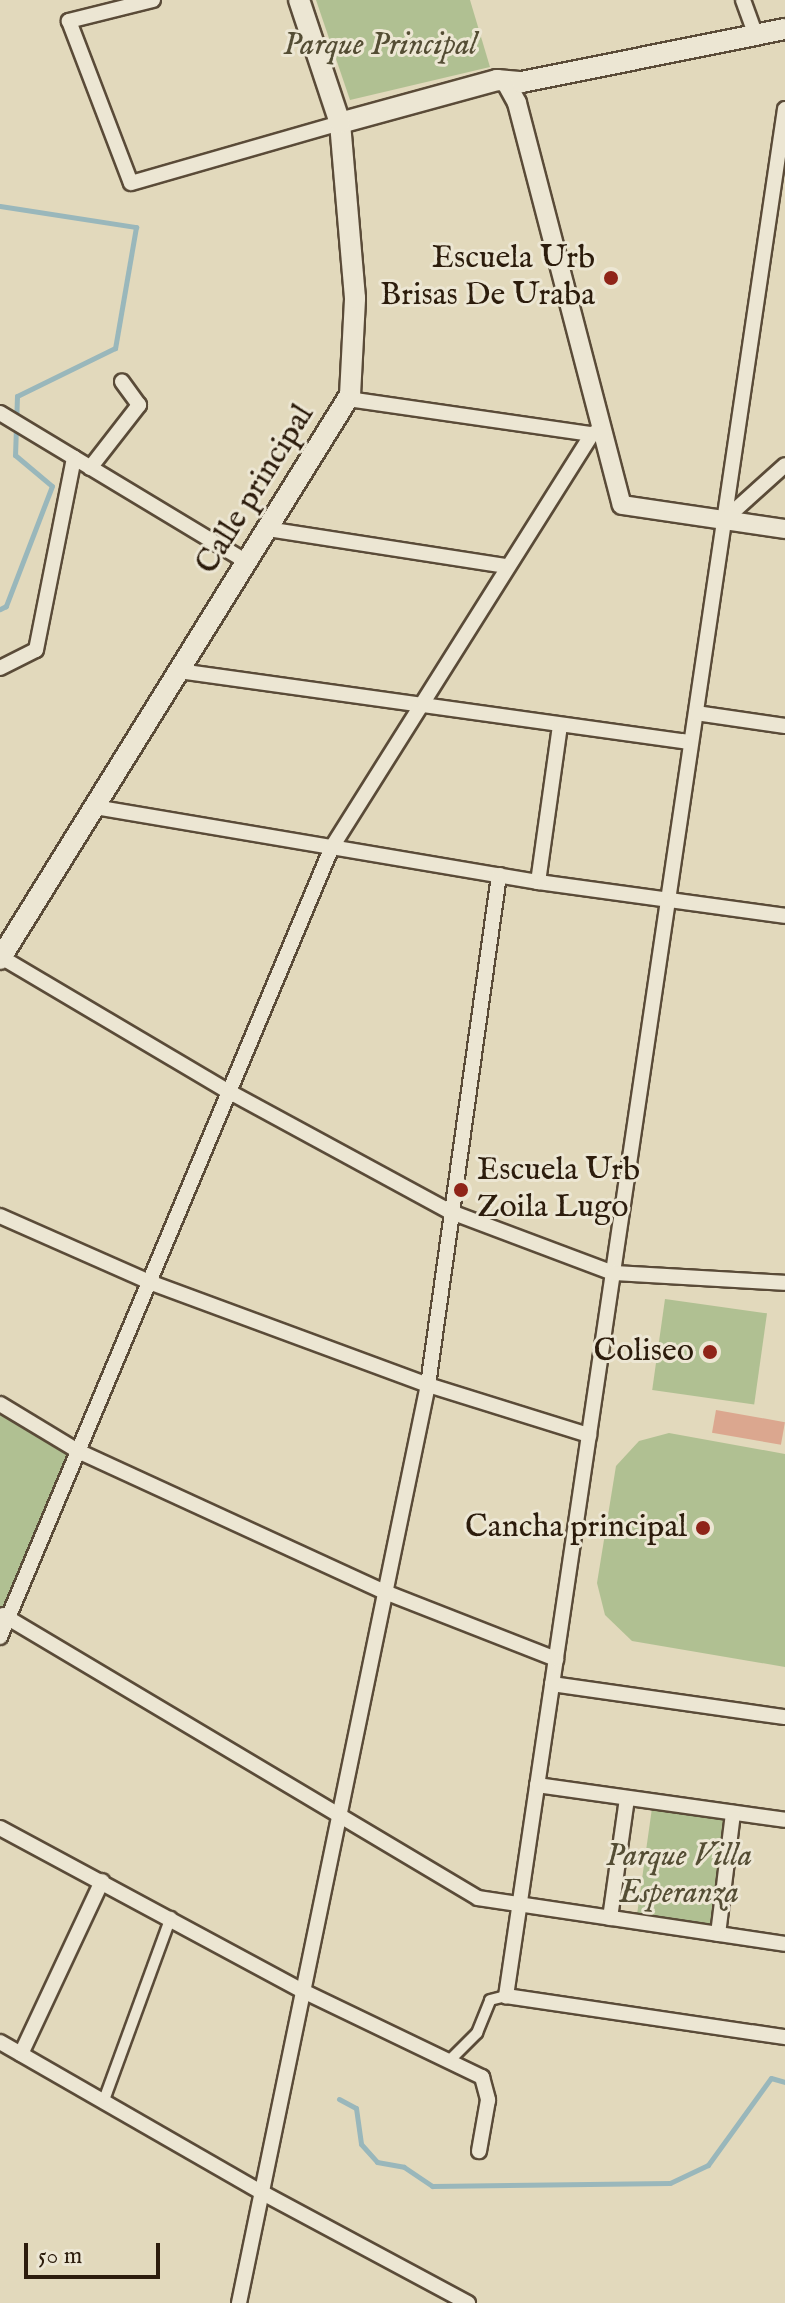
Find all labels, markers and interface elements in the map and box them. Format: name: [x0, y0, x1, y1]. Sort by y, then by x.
park label: Parque Principal: [283, 27, 477, 65]
place label: Escuela Urb Brisas De Uraba: [380, 241, 595, 316]
marker: Escuela Urb Brisas De Uraba: [602, 269, 620, 287]
street label: Calle principal: [189, 398, 323, 582]
place label: Escuela Urb Zoila Lugo: [477, 1153, 640, 1228]
marker: Escuela Urb Zoila Lugo: [452, 1181, 470, 1199]
place label: Coliseo: [593, 1333, 694, 1371]
marker: Coliseo: [701, 1343, 719, 1361]
place label: Cancha principal: [465, 1509, 687, 1547]
marker: Cancha principal: [694, 1519, 712, 1537]
park label: Parque Villa Esperanza: [606, 1839, 752, 1914]
scale bar: [28, 2227, 164, 2277]
text: 50 m: [38, 2241, 82, 2272]

